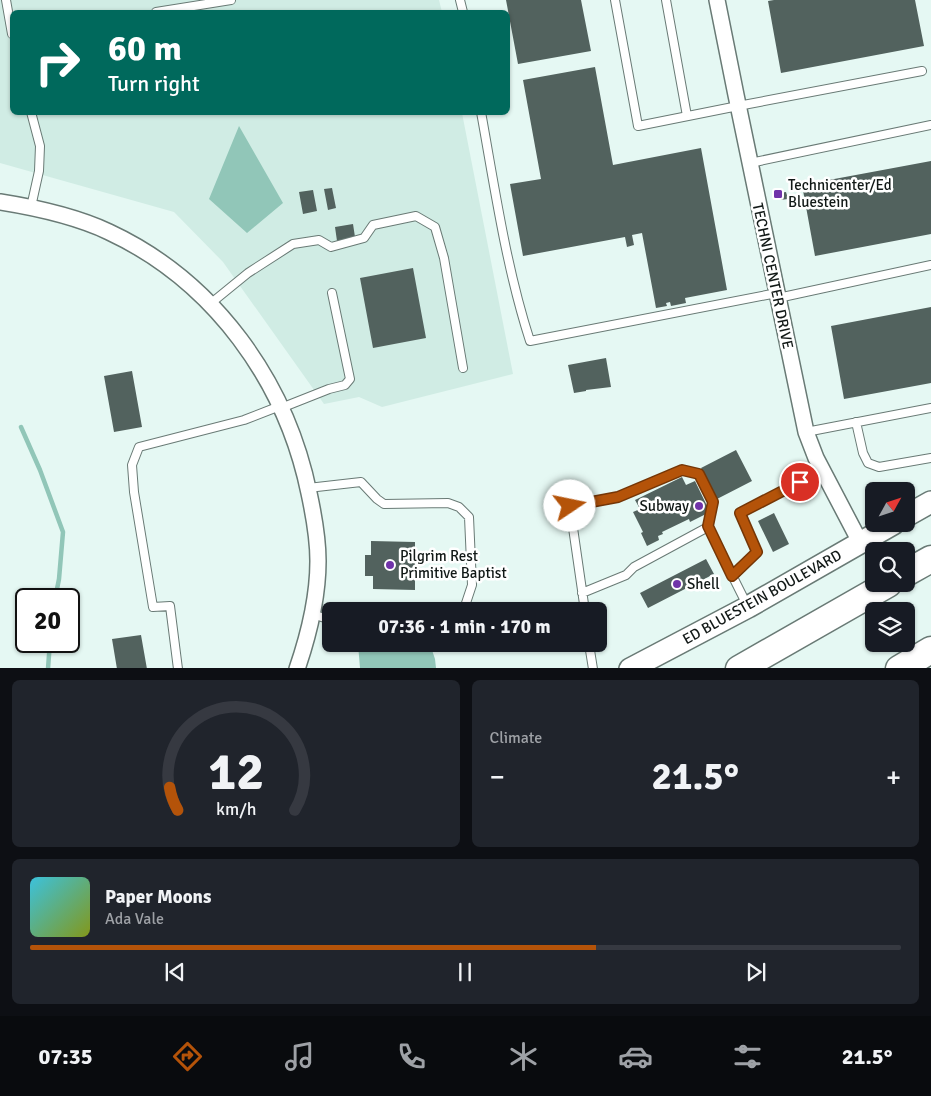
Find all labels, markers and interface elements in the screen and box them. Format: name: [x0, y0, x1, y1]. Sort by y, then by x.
text: 60 m: [108, 27, 182, 70]
icon: right: [25, 30, 90, 95]
text: Turn right: [108, 70, 200, 97]
place label: Technicenter/Ed Bluestein: [788, 176, 892, 211]
marker: Technicenter/Ed Bluestein: [772, 188, 784, 200]
street label: TECHNI CENTER DRIVE: [749, 201, 797, 351]
pin: [779, 461, 821, 503]
icon: arrive: [786, 468, 814, 496]
position arrow: [543, 479, 595, 531]
north arrow: [865, 482, 915, 532]
map controls: [865, 482, 915, 652]
place label: Subway: [639, 497, 689, 515]
marker: Subway: [693, 500, 705, 512]
button: search: [865, 542, 915, 592]
street label: ED BLUESTEIN BOULEVARD: [679, 546, 845, 648]
place label: Pilgrim Rest Primitive Baptist: [400, 547, 507, 582]
marker: Pilgrim Rest Primitive Baptist: [384, 559, 396, 571]
place label: Shell: [687, 575, 720, 593]
marker: Shell: [671, 578, 683, 590]
speed limit sign: 20: [15, 588, 80, 653]
button: layers: [865, 602, 915, 652]
text: 07:36 · 1 min · 170 m: [378, 615, 551, 639]
text: Climate: [490, 728, 542, 748]
text: 12: [208, 740, 264, 804]
text: 21.5°: [651, 753, 739, 800]
text: −: [490, 760, 505, 794]
text: +: [886, 760, 901, 794]
text: km/h: [216, 798, 256, 820]
text: Paper Moons: [105, 885, 211, 909]
text: Ada Vale: [105, 909, 164, 929]
icon: previous: [161, 958, 189, 986]
icon: pause: [451, 958, 479, 986]
icon: next: [742, 958, 770, 986]
icon: directions: [170, 1039, 205, 1074]
icon: music: [282, 1039, 317, 1074]
icon: phone: [394, 1039, 429, 1074]
icon: climate: [506, 1039, 541, 1074]
icon: car: [618, 1039, 653, 1074]
icon: filters: [730, 1039, 765, 1074]
text: 07:35: [39, 1043, 93, 1070]
text: 21.5°: [842, 1043, 892, 1070]

